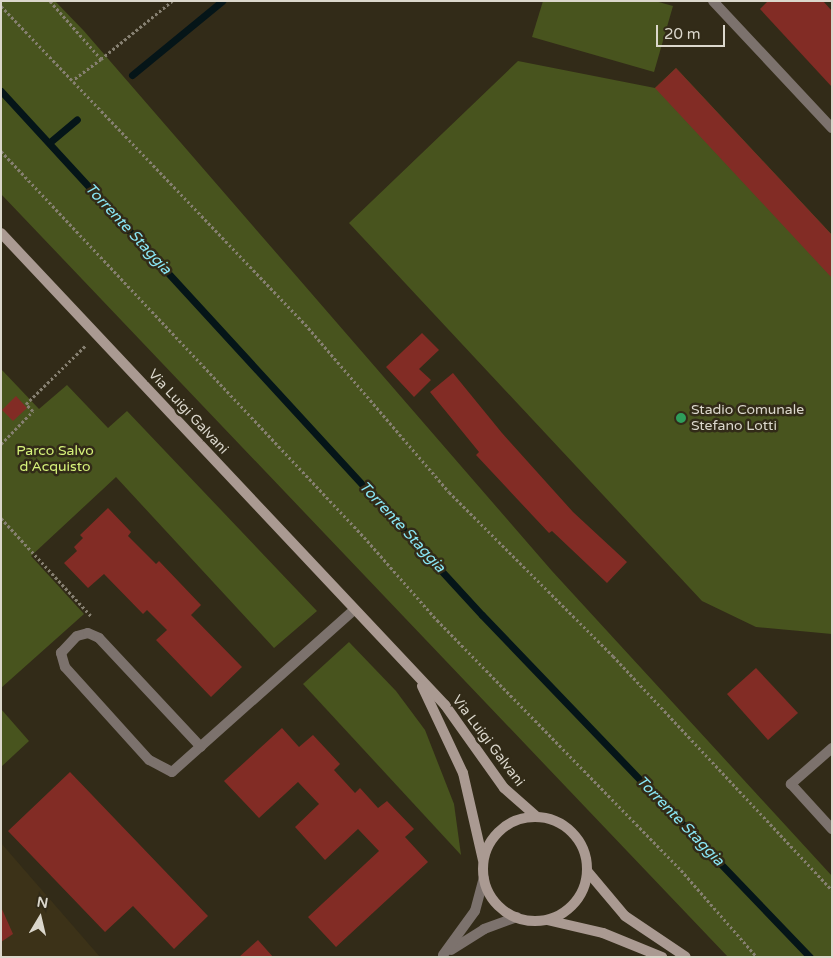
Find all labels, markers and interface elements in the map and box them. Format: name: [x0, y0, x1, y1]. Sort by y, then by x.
scale bar: [658, 15, 727, 47]
text: 20 m: [664, 25, 701, 43]
water label: Torrente Staggia: [81, 180, 175, 278]
street label: Via Luigi Galvani: [144, 366, 232, 458]
place label: Stadio Comunale Stefano Lotti: [691, 402, 804, 434]
marker: Stadio Comunale Stefano Lotti: [675, 412, 687, 424]
park label: Parco Salvo d'Acquisto: [16, 443, 94, 476]
water label: Torrente Staggia: [355, 478, 449, 576]
street label: Via Luigi Galvani: [448, 692, 528, 790]
water label: Torrente Staggia: [632, 772, 728, 870]
north arrow: [15, 893, 65, 943]
text: N: [36, 893, 49, 912]

